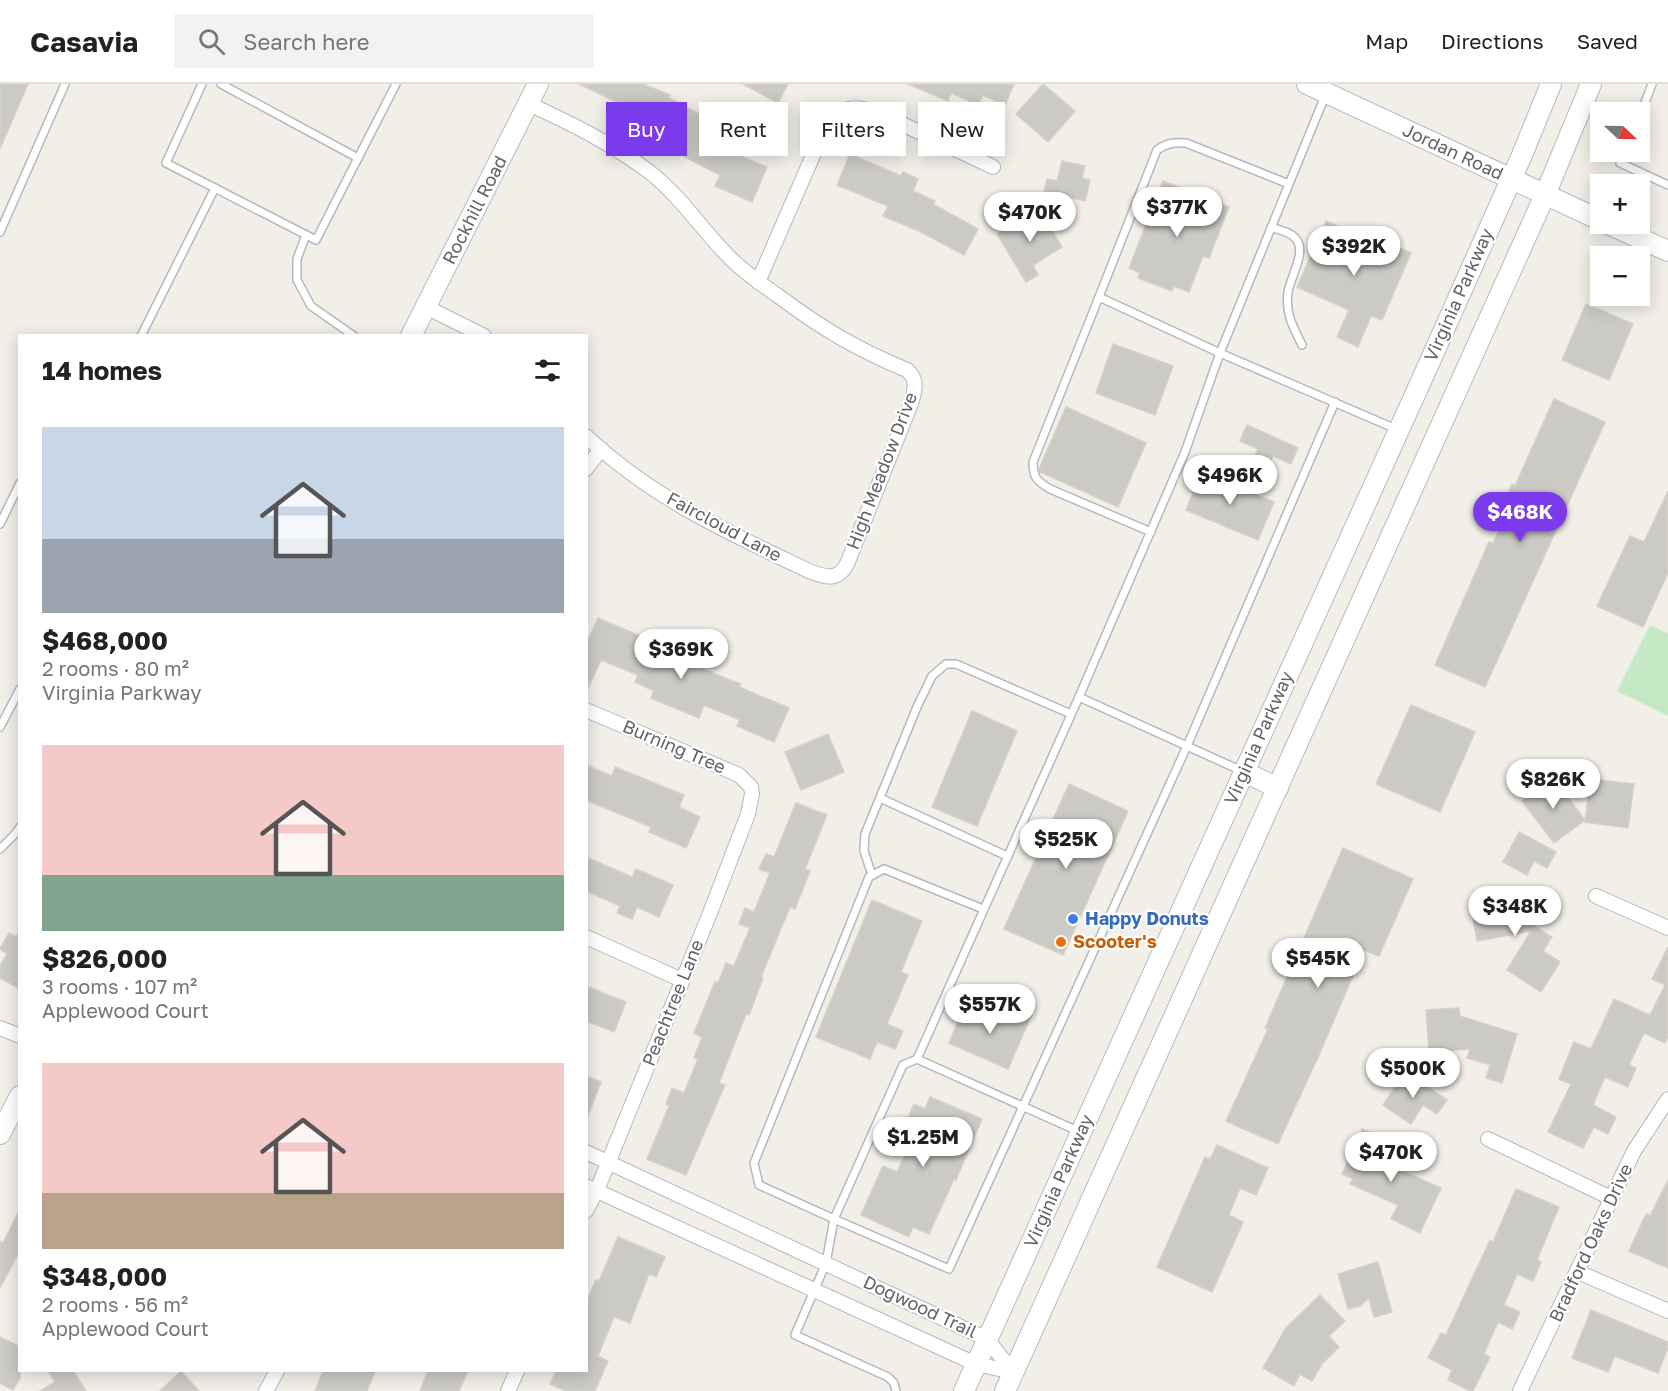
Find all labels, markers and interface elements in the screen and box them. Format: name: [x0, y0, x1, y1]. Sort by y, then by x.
search box: [174, 14, 594, 68]
text: Casavia: [30, 25, 138, 58]
icon: search: [195, 25, 228, 58]
text: Search here: [243, 28, 369, 55]
text: Map: [1365, 28, 1408, 54]
text: Directions: [1441, 28, 1544, 54]
text: Saved: [1577, 28, 1638, 54]
chip: Buy: [606, 102, 687, 156]
chip: Rent: [699, 102, 788, 156]
chip: Filters: [800, 102, 906, 156]
chip: New: [918, 102, 1005, 156]
north arrow: [1590, 102, 1650, 162]
map controls: [1590, 102, 1650, 306]
street label: Jordan Road: [1400, 118, 1507, 184]
street label: Rockhill Road: [437, 152, 511, 267]
button: +: [1590, 174, 1650, 234]
pin: $377K: [1135, 187, 1219, 238]
pin: $470K: [988, 192, 1072, 243]
text: $377K: [1146, 194, 1208, 218]
text: $470K: [998, 199, 1062, 223]
street label: Virginia Parkway: [1419, 225, 1497, 365]
pin: $392K: [1312, 226, 1396, 277]
text: $392K: [1322, 233, 1387, 257]
button: −: [1590, 246, 1650, 306]
icon: filters: [531, 354, 564, 387]
text: 14 homes: [42, 355, 162, 386]
street label: High Meadow Drive: [841, 389, 921, 552]
pin: $496K: [1188, 455, 1272, 506]
text: $496K: [1197, 462, 1263, 486]
icon: home: [249, 466, 357, 574]
street label: Faircloud Lane: [663, 487, 786, 566]
pin: $468K: [1478, 492, 1562, 543]
text: $468K: [1487, 499, 1553, 523]
text: $468,000: [42, 625, 168, 656]
pin: $369K: [639, 629, 723, 680]
text: $369K: [648, 636, 714, 660]
text: 2 rooms · 80 m²: [42, 656, 189, 680]
street label: Virginia Parkway: [1219, 668, 1297, 808]
text: Virginia Parkway: [42, 680, 201, 704]
street label: Burning Tree: [620, 715, 729, 778]
pin: $826K: [1511, 759, 1595, 810]
text: $826K: [1520, 766, 1586, 790]
icon: home: [249, 784, 357, 892]
pin: $525K: [1024, 819, 1108, 870]
text: $525K: [1034, 826, 1098, 850]
pin: $348K: [1473, 886, 1557, 937]
text: $348K: [1482, 893, 1548, 917]
place label: Happy Donuts: [1085, 907, 1209, 929]
marker: Happy Donuts: [1066, 912, 1080, 926]
place label: Scooter's: [1073, 930, 1157, 952]
marker: Scooter's: [1054, 935, 1068, 949]
street label: Peachtree Lane: [637, 936, 707, 1069]
pin: $545K: [1276, 938, 1360, 989]
text: $826,000: [42, 943, 167, 974]
text: $545K: [1286, 945, 1350, 969]
text: 3 rooms · 107 m²: [42, 974, 197, 998]
pin: $557K: [948, 984, 1032, 1035]
text: $557K: [958, 991, 1022, 1015]
text: Applewood Court: [42, 998, 209, 1022]
pin: $500K: [1371, 1048, 1455, 1099]
text: $500K: [1380, 1055, 1446, 1079]
icon: home: [249, 1102, 357, 1210]
street label: Virginia Parkway: [1019, 1111, 1097, 1251]
pin: $1.25M: [874, 1117, 972, 1168]
text: $1.25M: [887, 1124, 959, 1148]
pin: $470K: [1349, 1132, 1433, 1183]
text: $470K: [1359, 1139, 1423, 1163]
street label: Bradford Oaks Drive: [1544, 1160, 1636, 1325]
text: $348,000: [42, 1261, 167, 1292]
street label: Dogwood Trail: [860, 1270, 981, 1342]
text: 2 rooms · 56 m²: [42, 1292, 188, 1316]
text: Applewood Court: [42, 1316, 209, 1340]

